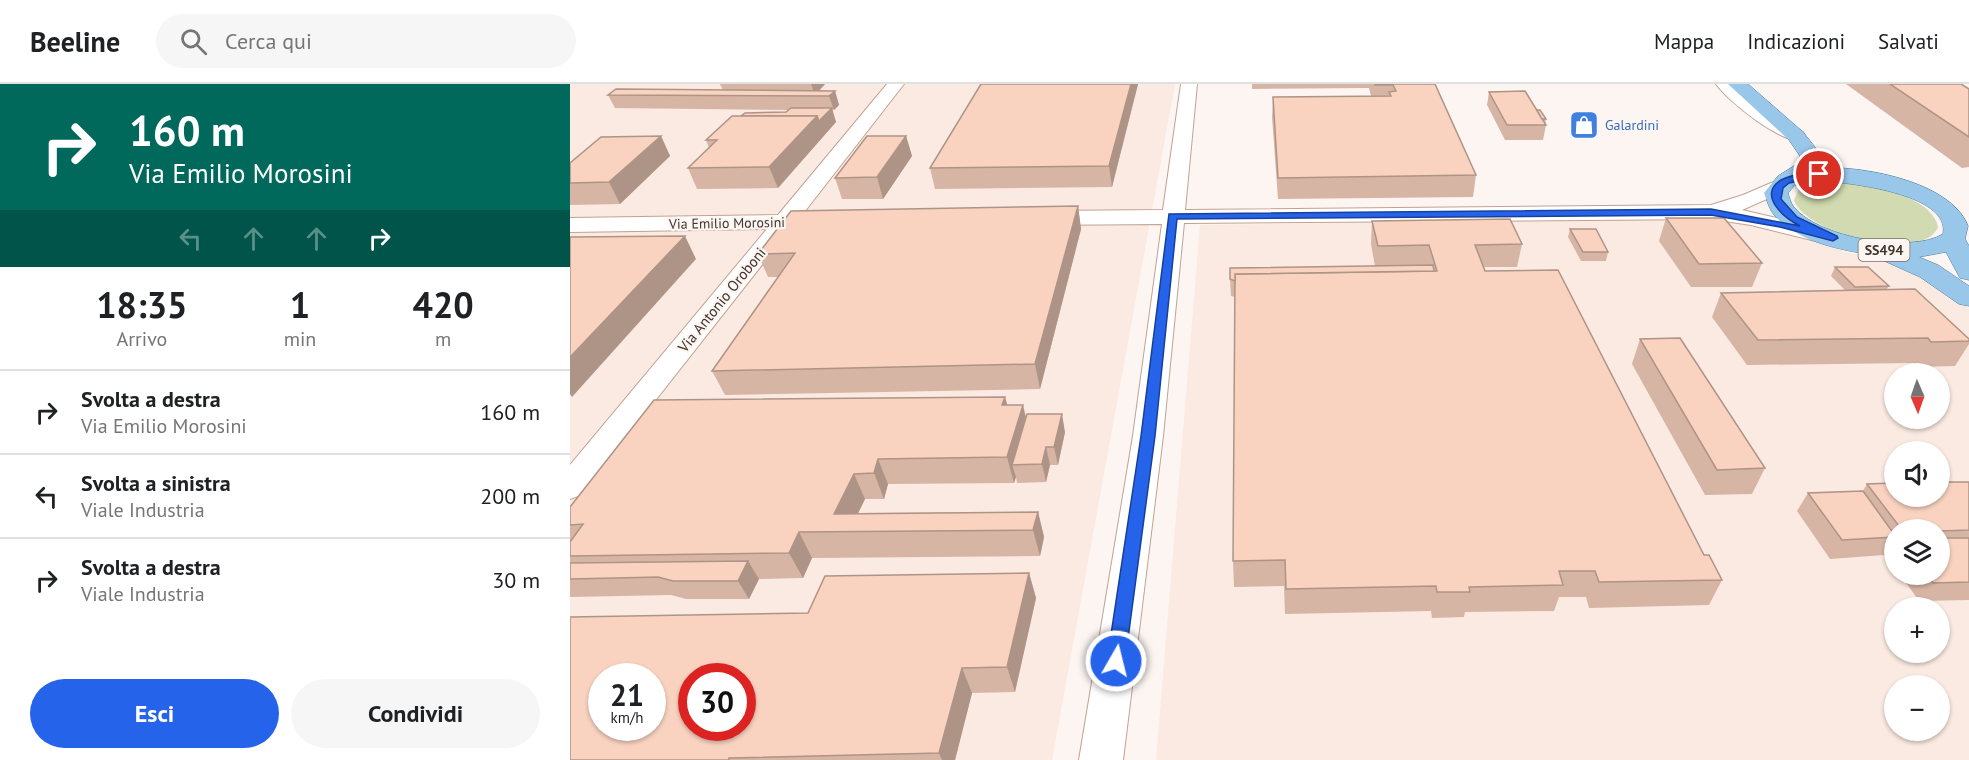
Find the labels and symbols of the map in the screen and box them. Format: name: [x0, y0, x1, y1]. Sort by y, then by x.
shop icon: Galardini: [1568, 109, 1600, 141]
place label: Galardini: [1605, 116, 1659, 134]
pin: [1793, 148, 1844, 199]
street label: Via Emilio Morosini: [668, 213, 785, 233]
road number: SS494: [1858, 239, 1910, 261]
street label: Via Antonio Oroboni: [673, 243, 770, 357]
north arrow: [1884, 363, 1950, 429]
position arrow: [1084, 629, 1148, 693]
speed limit sign: 30: [678, 663, 756, 741]

